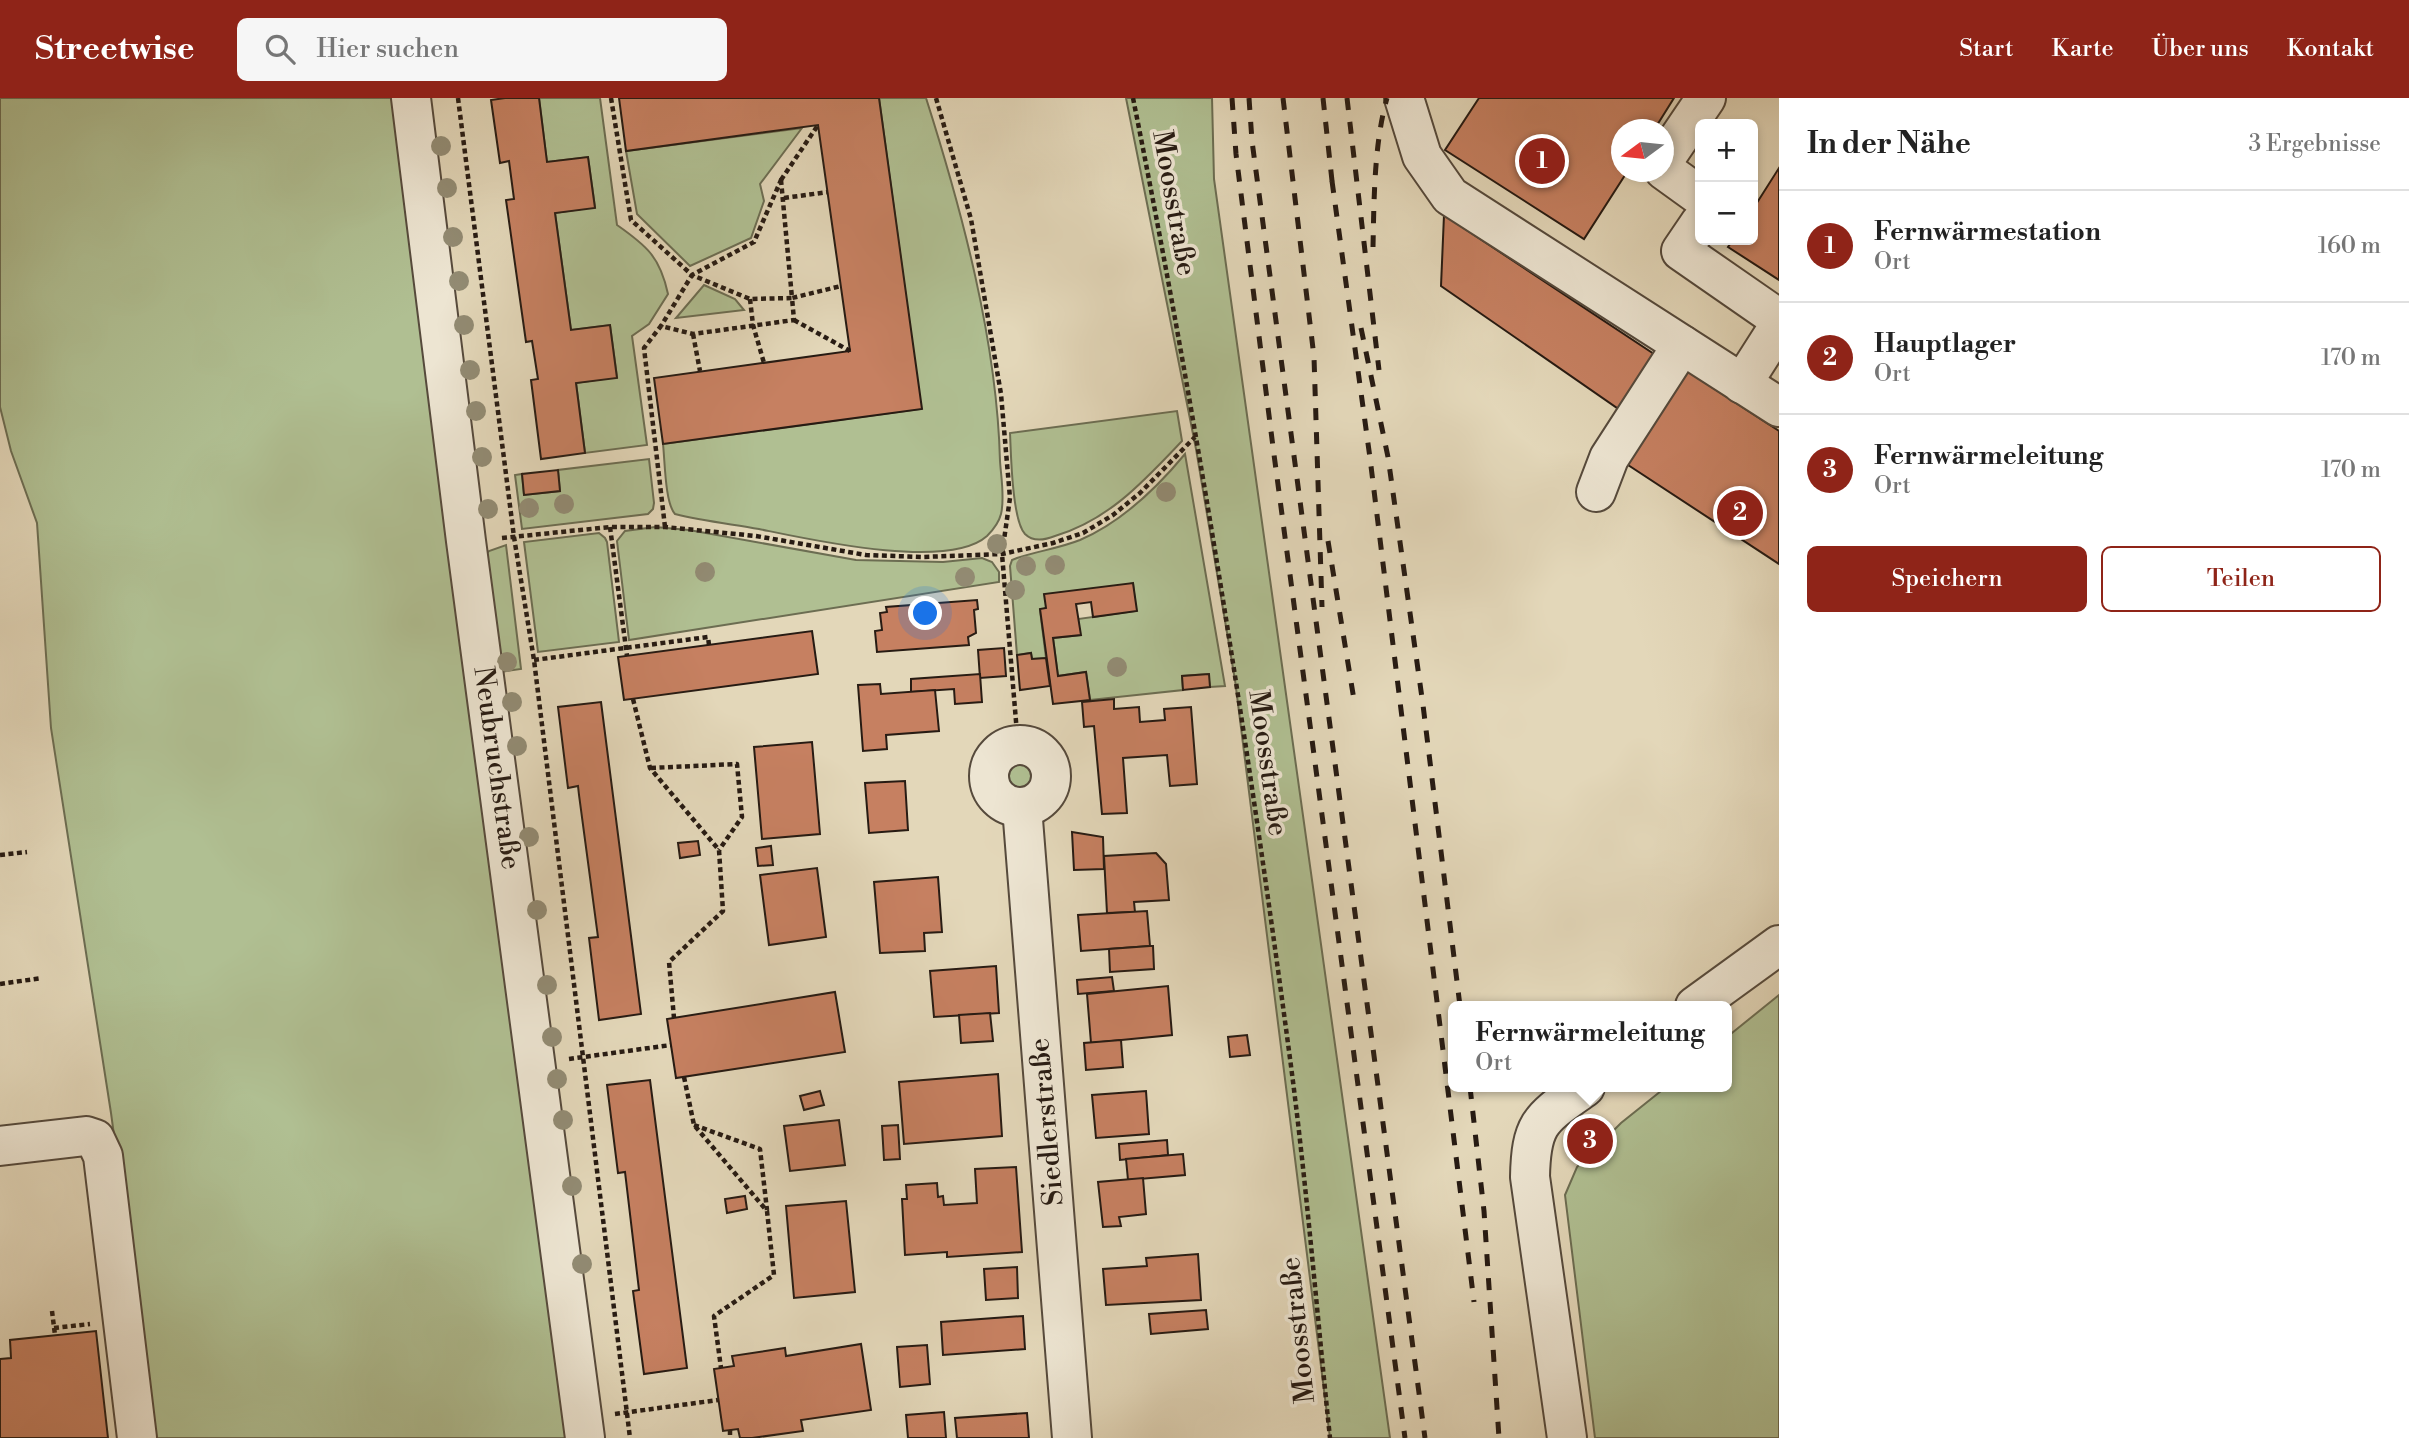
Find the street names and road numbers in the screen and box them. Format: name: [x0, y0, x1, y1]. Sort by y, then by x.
street label: Moosstraße: [1144, 128, 1204, 278]
street label: Neubruchstraße: [465, 664, 529, 872]
street label: Moosstraße: [1240, 688, 1296, 838]
street label: Siedlerstraße: [1022, 1037, 1072, 1207]
street label: Moosstraße: [1273, 1255, 1323, 1405]

